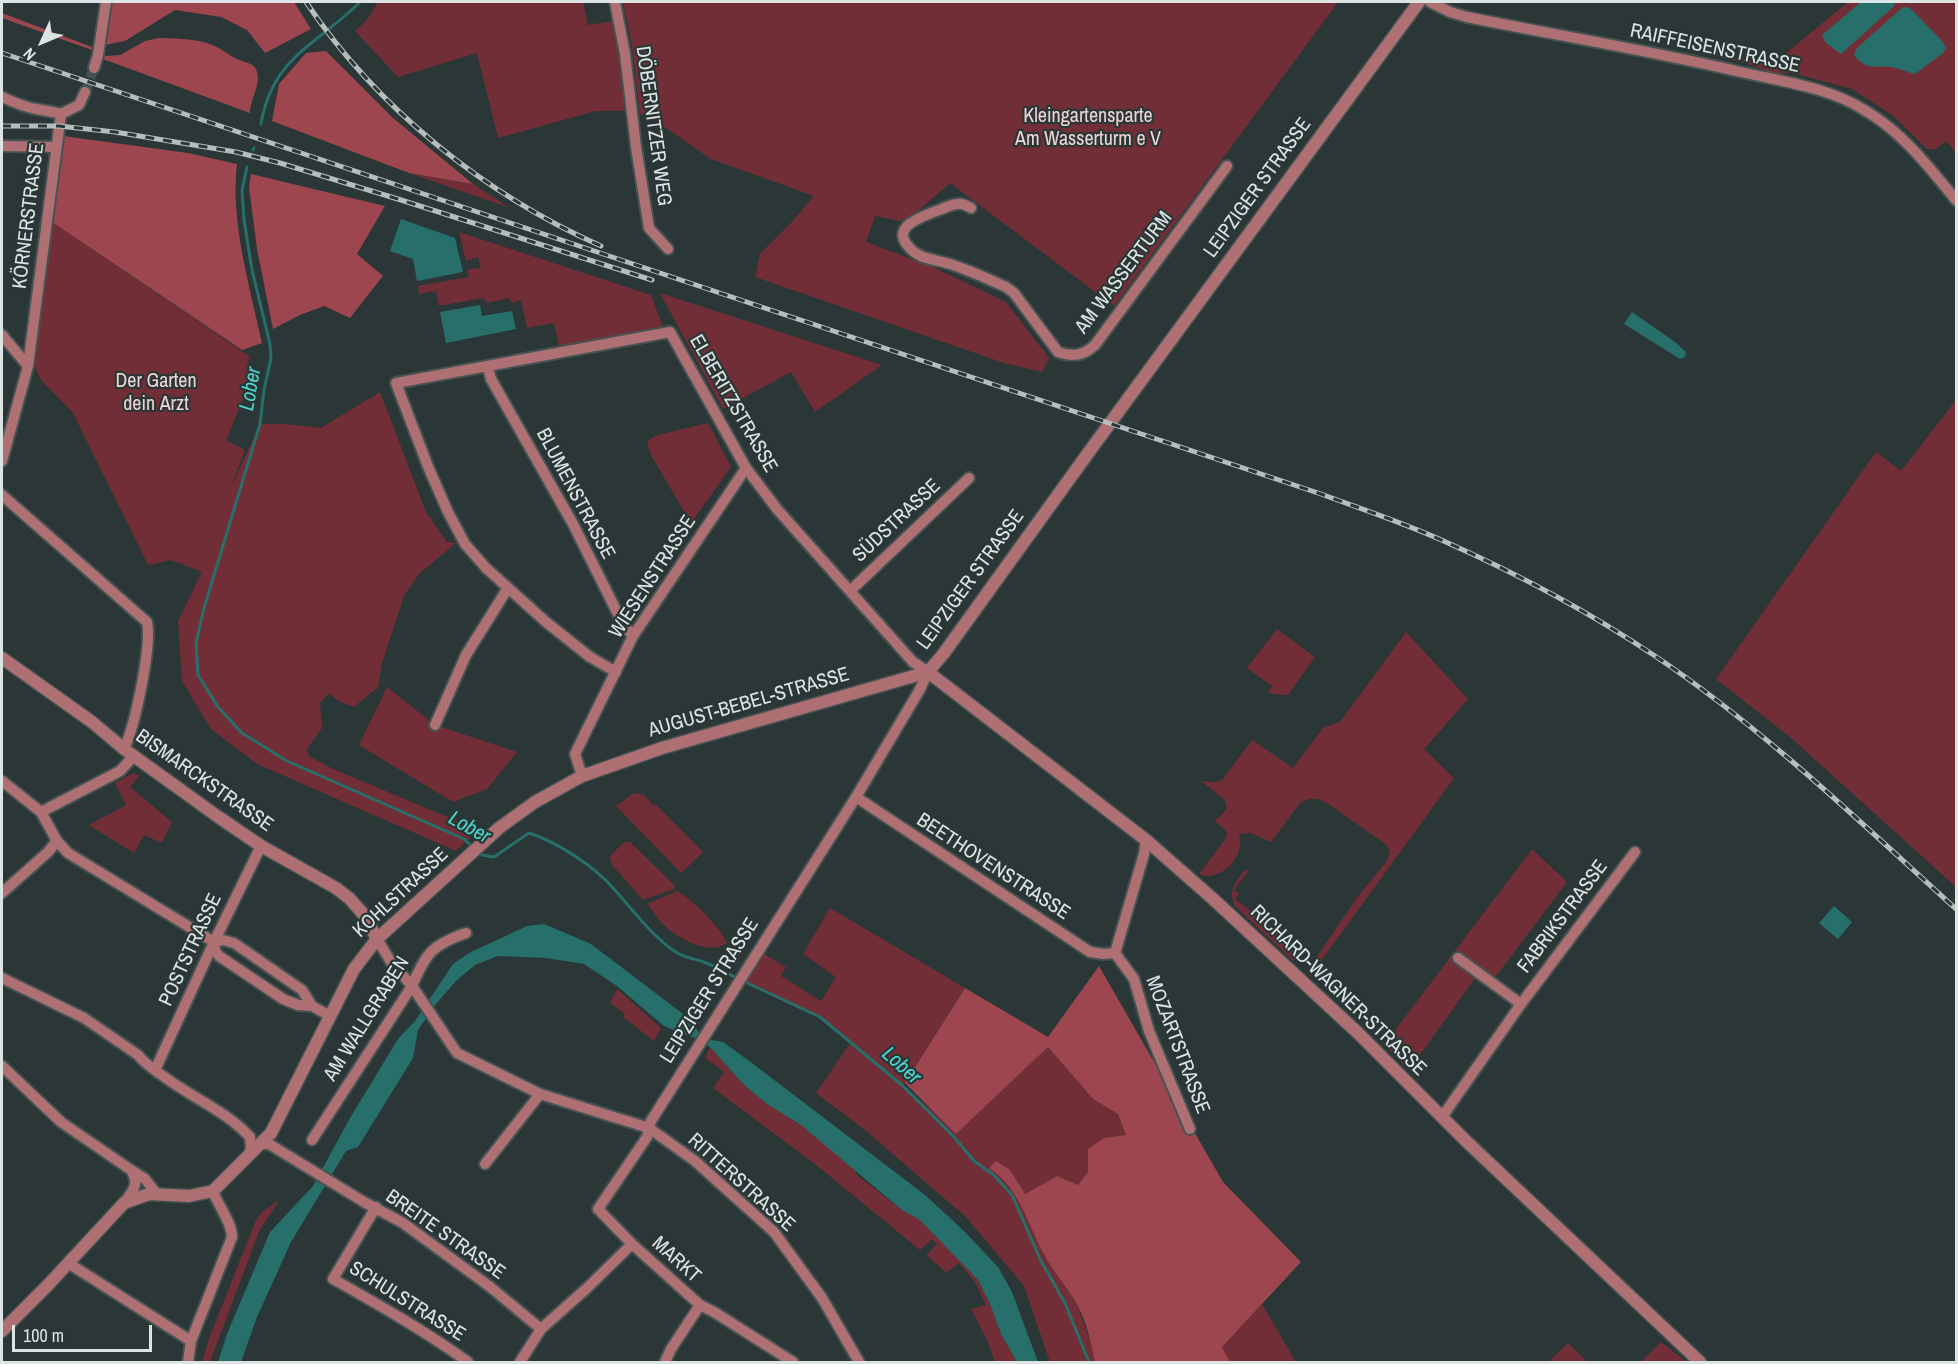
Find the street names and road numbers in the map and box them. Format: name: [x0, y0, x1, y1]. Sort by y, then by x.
street label: RAIFFEISENSTRASSE: [1628, 19, 1802, 79]
street label: DÖBERNITZER WEG: [630, 44, 676, 208]
street label: LEIPZIGER STRASSE: [1199, 113, 1317, 263]
street label: KÖRNERSTRASSE: [8, 142, 50, 290]
street label: AM WASSERTURM: [1070, 207, 1178, 339]
street label: ELBERITZSTRASSE: [684, 331, 782, 477]
street label: BLUMENSTRASSE: [530, 424, 620, 564]
street label: SÜDSTRASSE: [848, 474, 946, 568]
street label: LEIPZIGER STRASSE: [912, 505, 1030, 655]
street label: WIESENSTRASSE: [604, 511, 702, 643]
street label: AUGUST-BEBEL-STRASSE: [646, 663, 852, 743]
street label: BISMARCKSTRASSE: [131, 725, 277, 837]
street label: BEETHOVENSTRASSE: [912, 809, 1074, 925]
street label: KOHLSTRASSE: [348, 843, 454, 943]
street label: FABRIKSTRASSE: [1513, 856, 1613, 978]
street label: POSTSTRASSE: [155, 890, 227, 1010]
street label: RICHARD-WAGNER-STRASSE: [1245, 901, 1431, 1081]
street label: LEIPZIGER STRASSE: [656, 914, 764, 1068]
street label: AM WALLGRABEN: [319, 952, 415, 1086]
street label: MOZARTSTRASSE: [1140, 973, 1214, 1117]
street label: RITTERSTRASSE: [683, 1129, 799, 1237]
street label: BREITE STRASSE: [381, 1185, 509, 1285]
street label: MARKT: [647, 1232, 705, 1288]
street label: SCHULSTRASSE: [345, 1257, 469, 1347]

